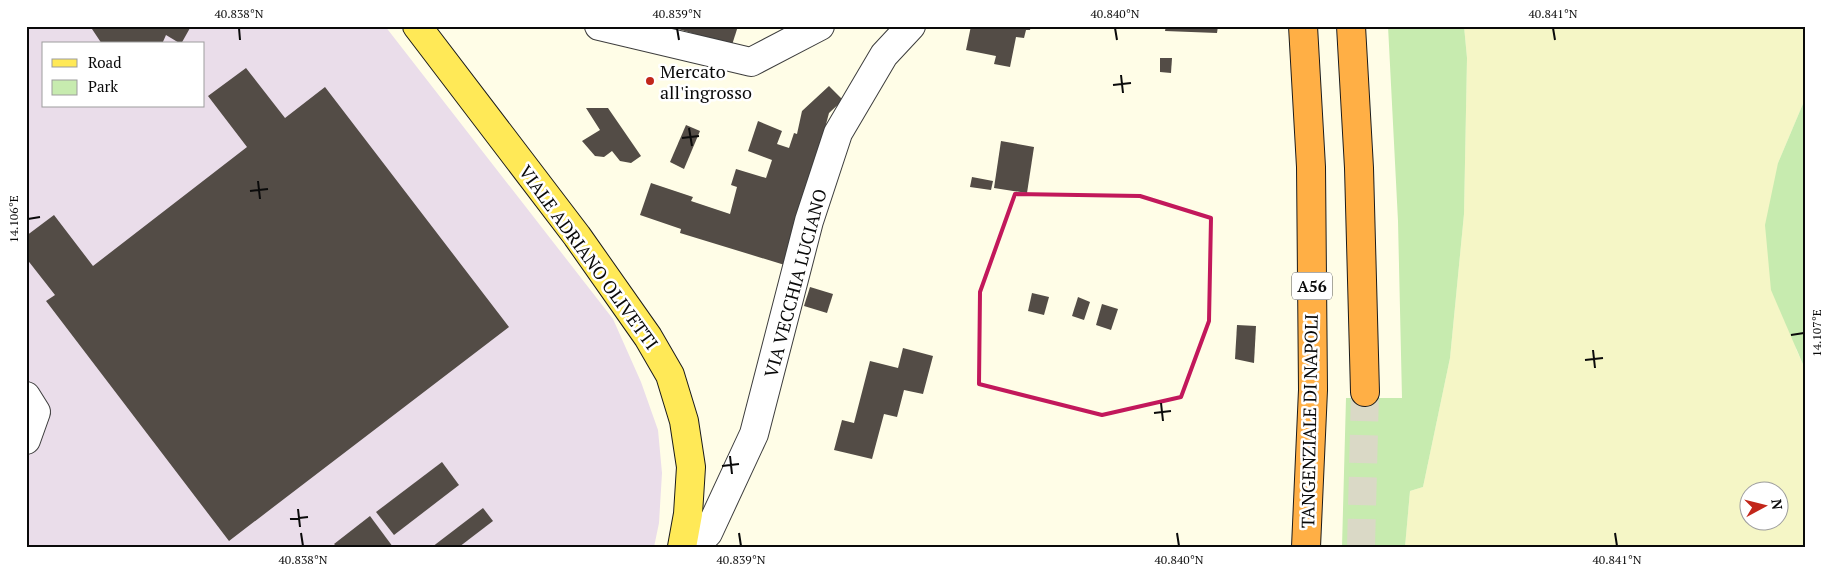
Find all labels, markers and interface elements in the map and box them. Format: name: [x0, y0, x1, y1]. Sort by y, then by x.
text: 40.838°N: [214, 6, 264, 21]
text: 40.839°N: [652, 6, 702, 21]
text: 40.840°N: [1090, 6, 1140, 21]
text: 40.841°N: [1528, 6, 1578, 21]
legend: [42, 42, 205, 108]
text: Road: [88, 52, 121, 72]
place label: Mercato all'ingrosso: [660, 59, 752, 104]
marker: Mercato all'ingrosso: [644, 75, 656, 87]
text: Park: [88, 76, 118, 96]
street label: VIALE ADRIANO OLIVETTI: [514, 160, 664, 354]
street label: VIA VECCHIA LUCIANO: [758, 186, 832, 380]
text: 14.106°E: [6, 195, 21, 243]
road number: A56: [1292, 272, 1332, 300]
text: 14.107°E: [1809, 309, 1824, 357]
street label: TANGENZIALE DI NAPOLI: [1295, 314, 1323, 528]
north arrow: [1738, 480, 1788, 530]
text: N: [1767, 498, 1788, 511]
text: 40.838°N: [278, 552, 328, 567]
text: 40.839°N: [716, 552, 766, 567]
text: 40.840°N: [1154, 552, 1204, 567]
text: 40.841°N: [1592, 552, 1642, 567]

